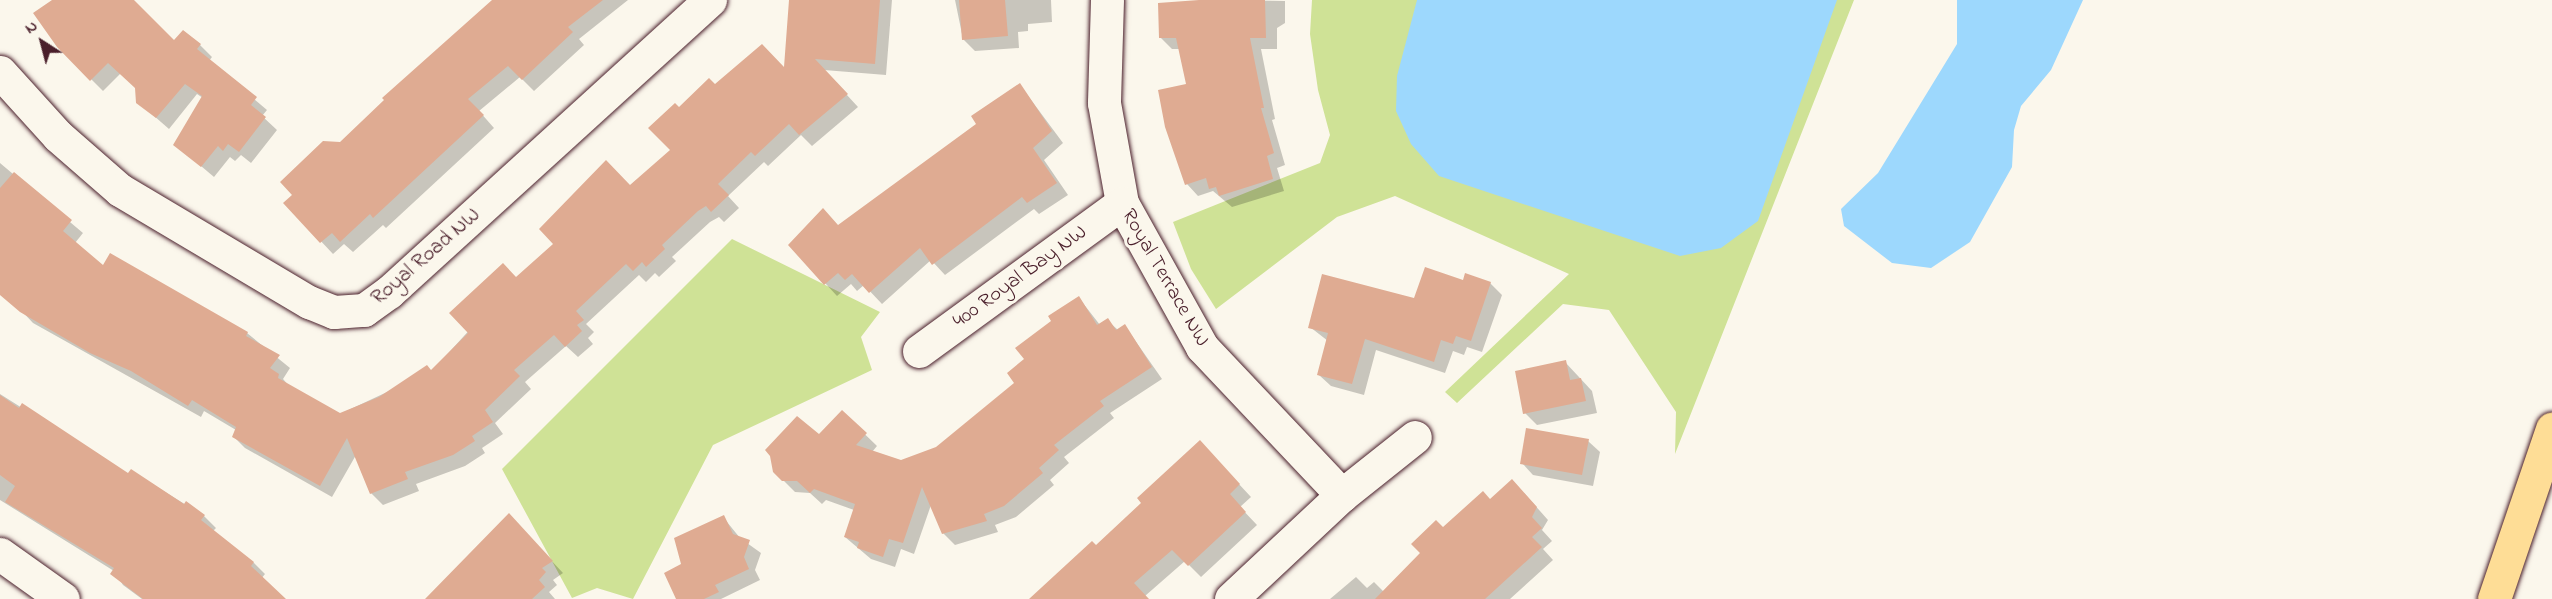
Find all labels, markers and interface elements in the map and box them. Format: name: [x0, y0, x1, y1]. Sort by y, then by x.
north arrow: [12, 12, 72, 72]
text: N: [20, 15, 43, 40]
street label: Royal Road NW: [367, 203, 485, 311]
street label: Royal Terrace NW: [1115, 205, 1215, 351]
street label: 400 Royal Bay NW: [948, 220, 1092, 334]

